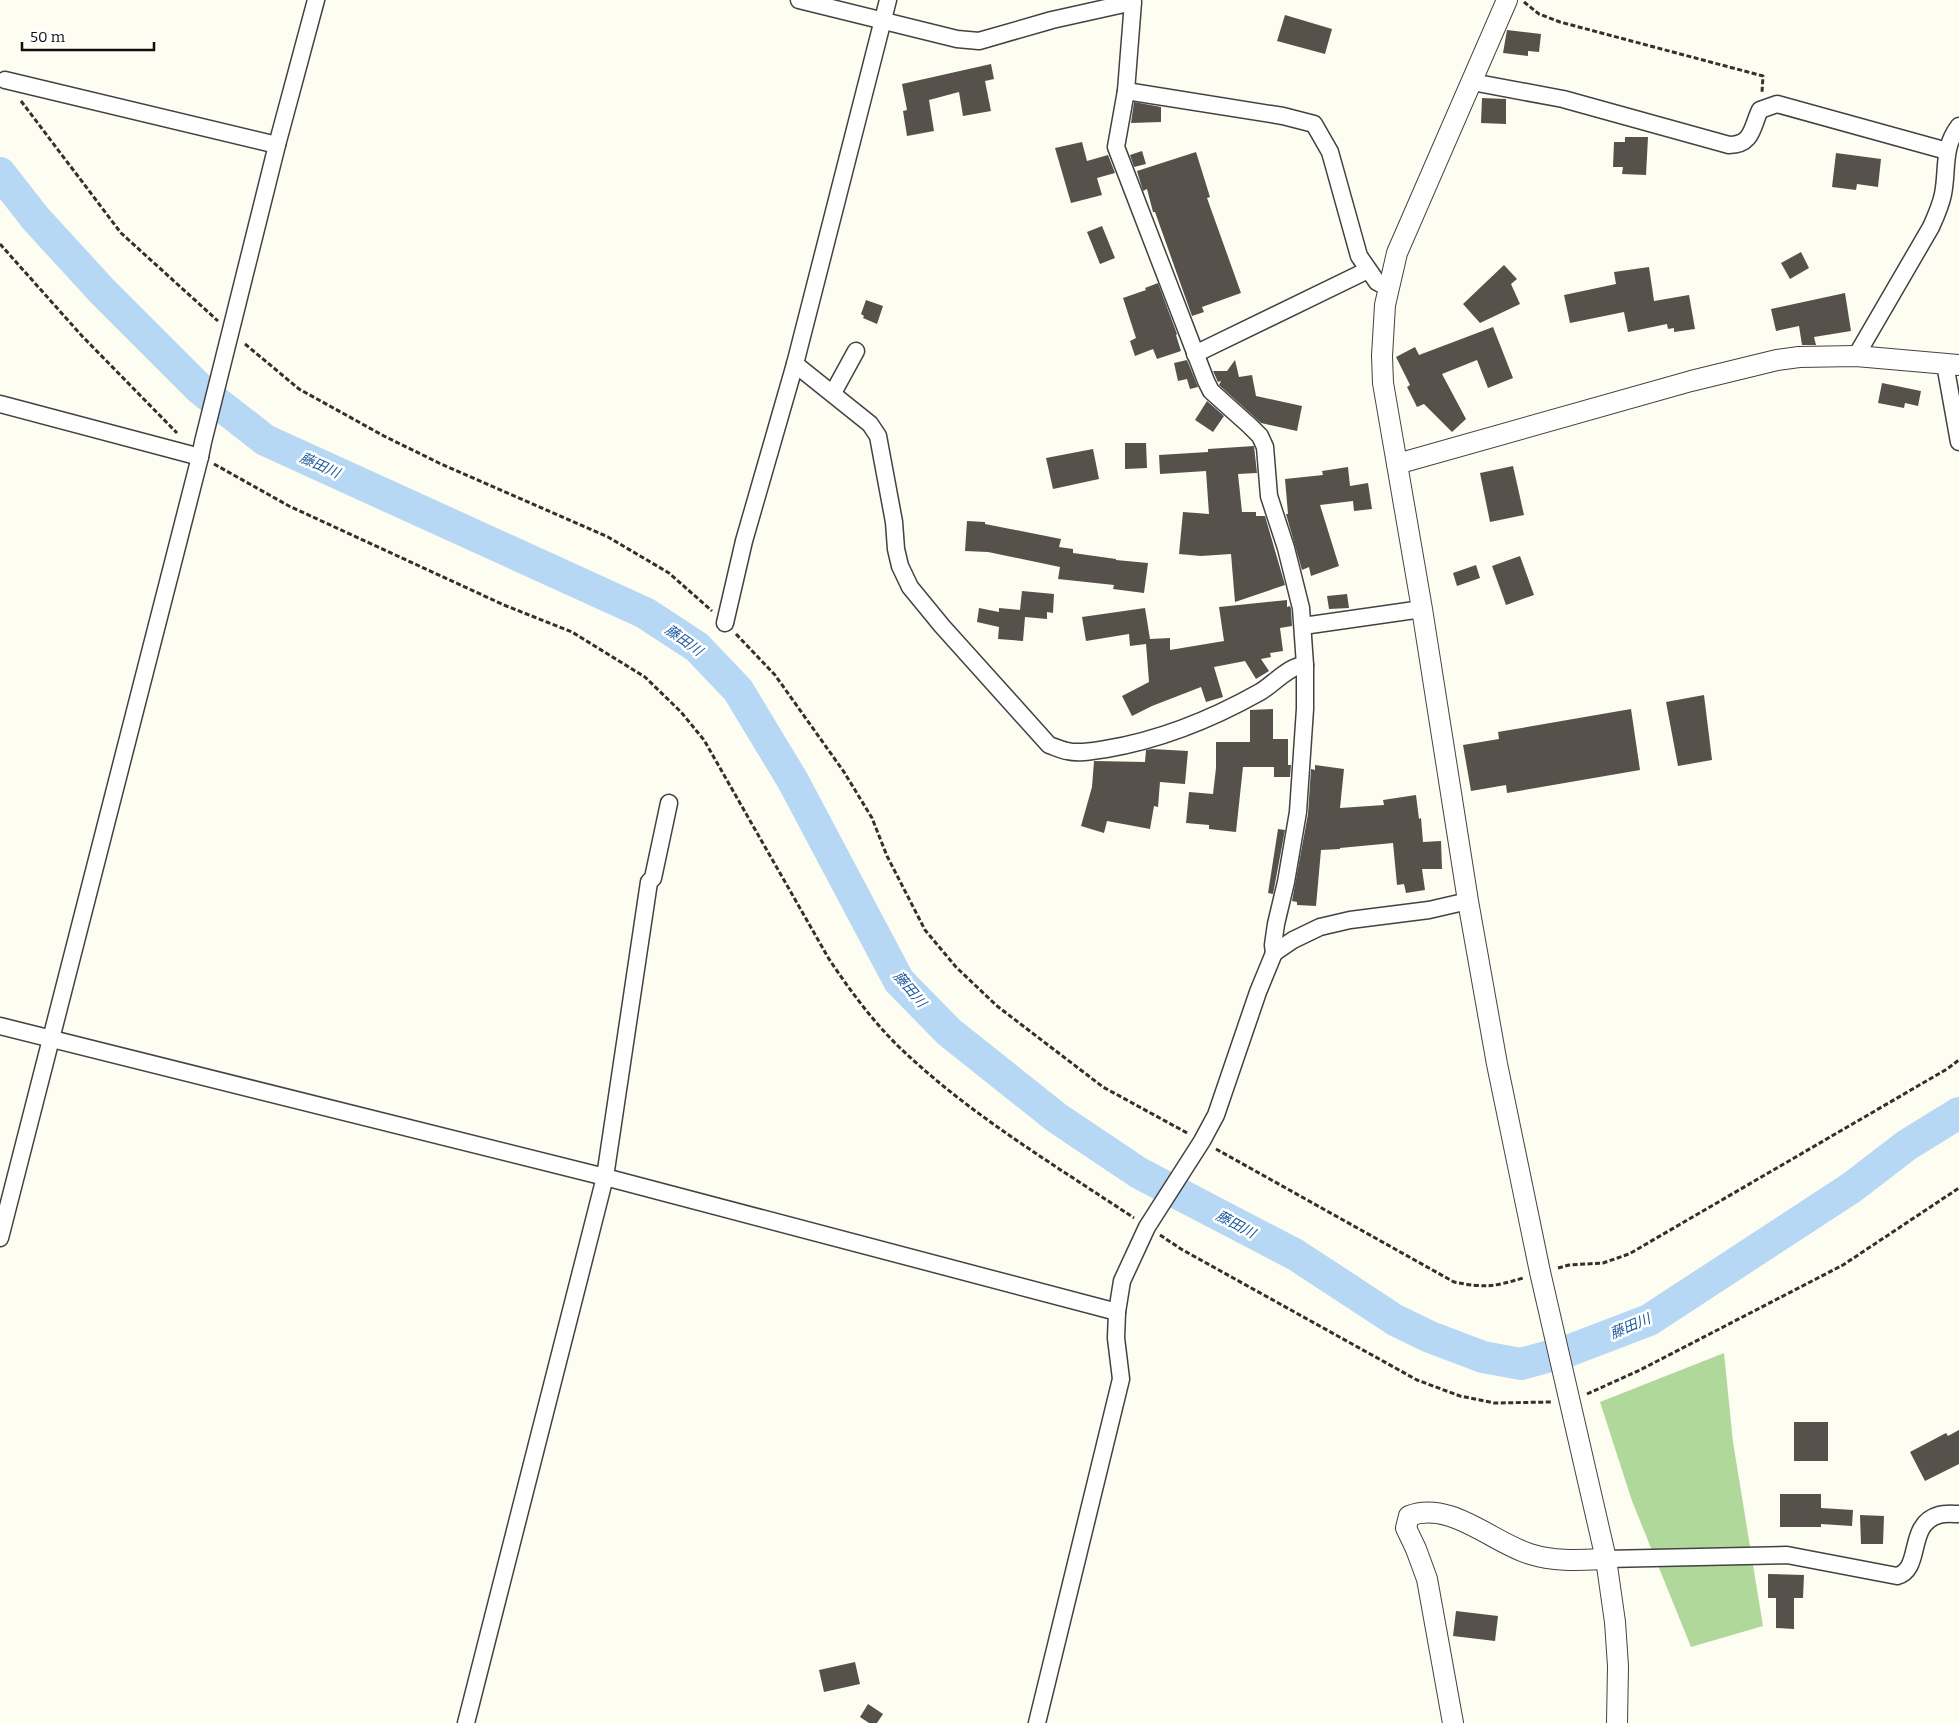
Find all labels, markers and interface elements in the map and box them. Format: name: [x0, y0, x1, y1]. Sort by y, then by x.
scale bar: [22, 20, 155, 52]
text: 50 m: [30, 28, 66, 46]
water label: 藤田川: [297, 449, 344, 483]
water label: 藤田川: [662, 621, 707, 661]
water label: 藤田川: [890, 968, 931, 1012]
water label: 藤田川: [1213, 1207, 1260, 1243]
water label: 藤田川: [1608, 1310, 1655, 1342]

